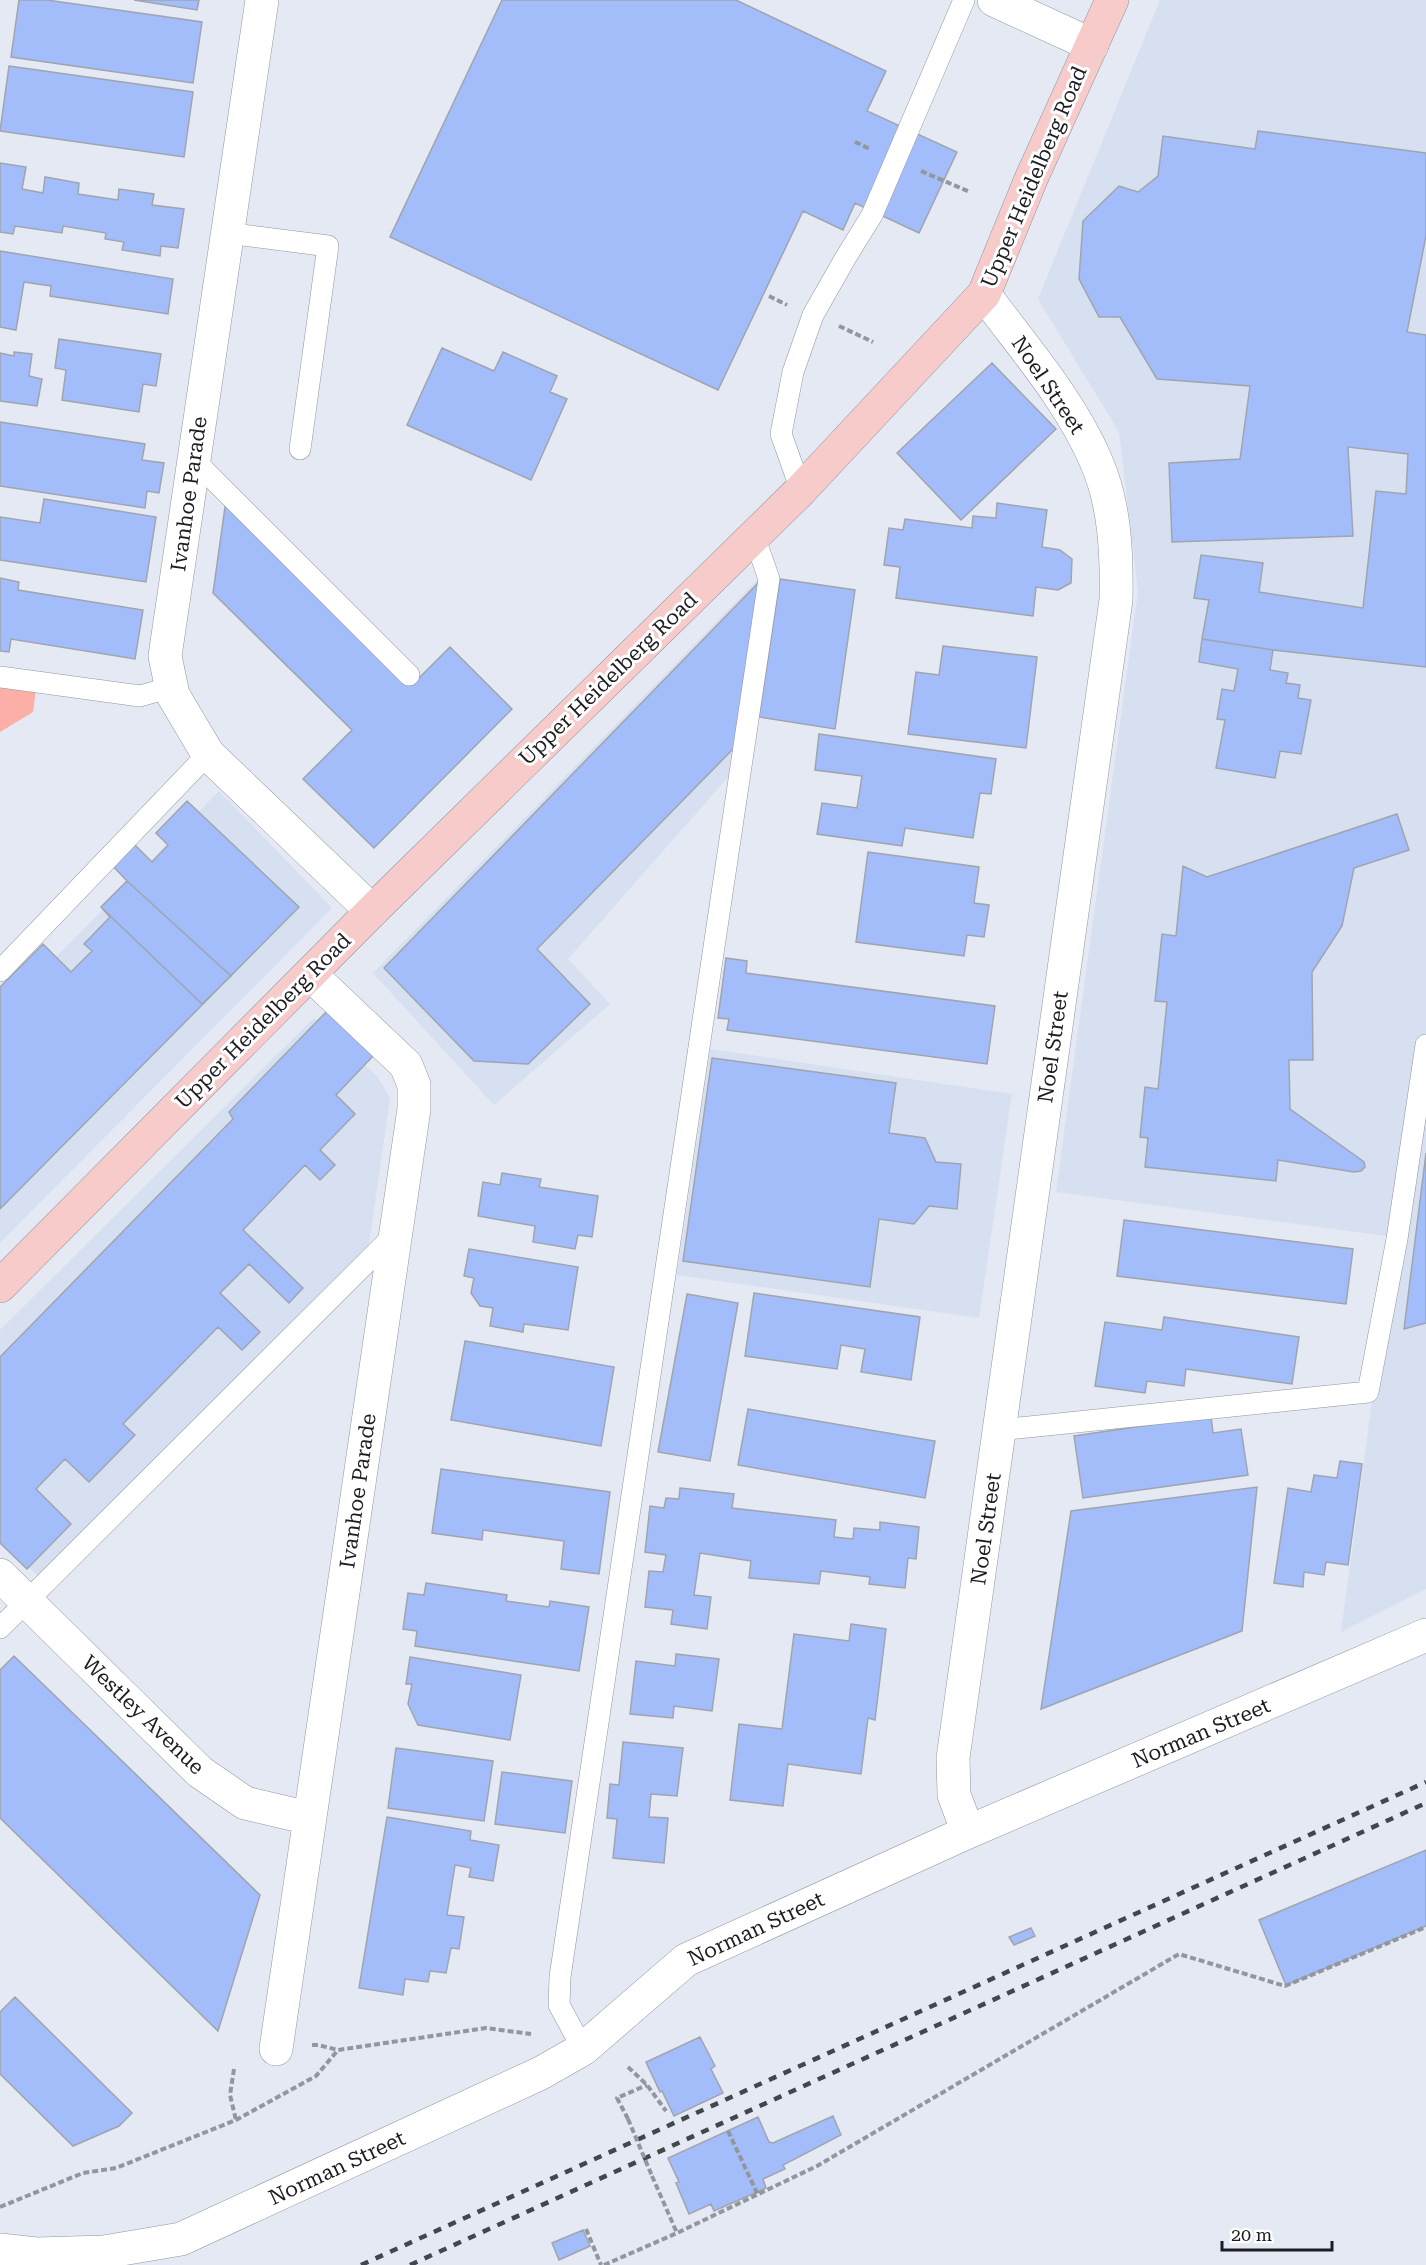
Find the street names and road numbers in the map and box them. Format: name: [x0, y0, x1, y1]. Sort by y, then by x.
street label: Upper Heidelberg Road: [976, 62, 1092, 291]
street label: Noel Street: [1007, 332, 1090, 439]
street label: Ivanhoe Parade: [166, 415, 212, 573]
street label: Upper Heidelberg Road: [514, 587, 702, 770]
street label: Upper Heidelberg Road: [170, 928, 356, 1114]
street label: Noel Street: [1033, 989, 1073, 1105]
street label: Ivanhoe Parade: [335, 1412, 381, 1570]
street label: Noel Street: [966, 1471, 1006, 1587]
street label: Westley Avenue: [77, 1651, 209, 1779]
street label: Norman Street: [1128, 1693, 1274, 1773]
street label: Norman Street: [684, 1887, 828, 1971]
street label: Norman Street: [265, 2126, 409, 2210]

